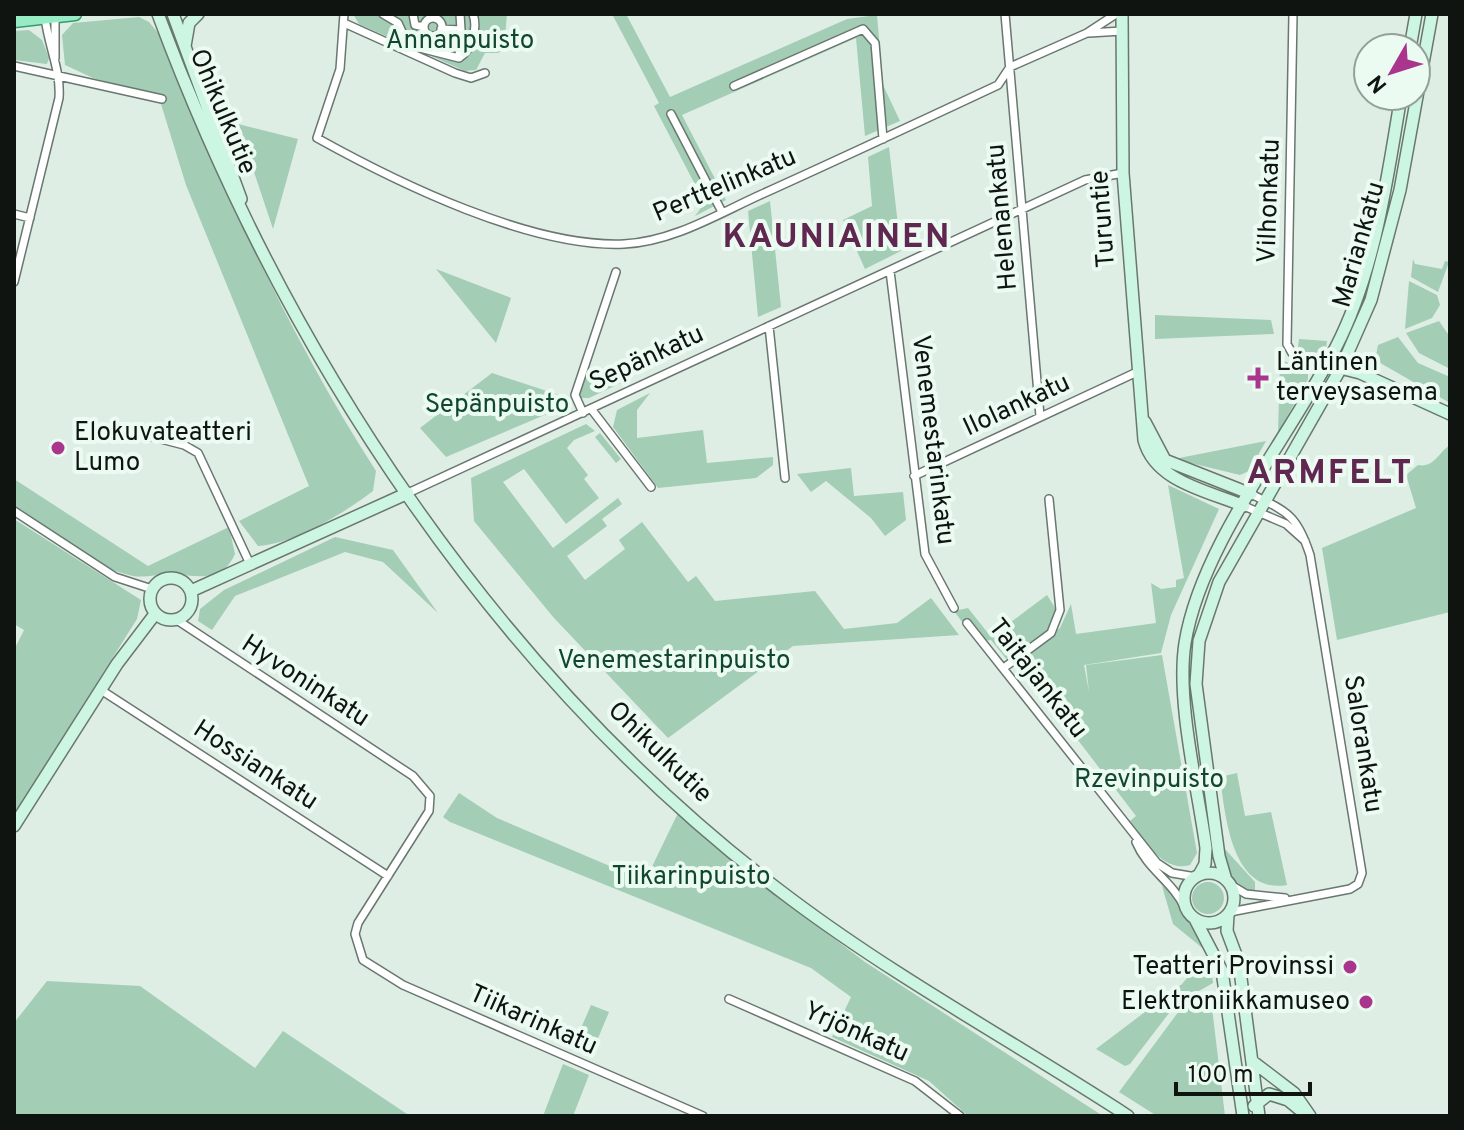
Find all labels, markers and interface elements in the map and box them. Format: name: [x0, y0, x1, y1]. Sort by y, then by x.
park label: Annanpuisto: [386, 25, 534, 58]
north arrow: [1352, 32, 1432, 112]
street label: Ohikulkutie: [181, 44, 263, 180]
text: N: [1363, 68, 1394, 98]
street label: Vilhonkatu: [1251, 138, 1289, 264]
street label: Perttelinkatu: [648, 141, 802, 231]
street label: Helenankatu: [980, 142, 1026, 292]
street label: Turuntie: [1084, 169, 1124, 269]
street label: Mariankatu: [1326, 178, 1394, 312]
district label: KAUNIAINEN: [722, 217, 952, 260]
street label: Sepänkatu: [584, 318, 710, 400]
street label: Venemestarinkatu: [903, 333, 961, 547]
place label: Läntinen terveysasema: [1276, 347, 1438, 410]
street label: Ilolankatu: [958, 367, 1076, 445]
marker: Läntinen terveysasema: [1247, 367, 1269, 389]
park label: Sepänpuisto: [425, 389, 569, 422]
place label: Elokuvateatteri Lumo: [74, 417, 252, 480]
marker: Elokuvateatteri Lumo: [49, 439, 67, 457]
district label: ARMFELT: [1247, 453, 1413, 496]
street label: Taitajankatu: [980, 612, 1094, 746]
street label: Hyvoninkatu: [235, 628, 375, 736]
park label: Venemestarinpuisto: [557, 645, 791, 678]
street label: Salorankatu: [1335, 673, 1389, 815]
street label: Ohikulkutie: [600, 695, 718, 811]
street label: Hossiankatu: [186, 713, 324, 819]
park label: Rzevinpuisto: [1074, 764, 1224, 797]
park label: Tiikarinpuisto: [611, 861, 771, 894]
place label: Teatteri Provinssi: [1132, 951, 1334, 984]
marker: Teatteri Provinssi: [1341, 958, 1359, 976]
street label: Tiikarinkatu: [464, 978, 602, 1064]
place label: Elektroniikkamuseo: [1121, 986, 1350, 1019]
marker: Elektroniikkamuseo: [1357, 993, 1375, 1011]
street label: Yrjönkatu: [798, 995, 914, 1071]
scale bar: [1176, 1046, 1310, 1096]
text: 100 m: [1188, 1061, 1254, 1091]

